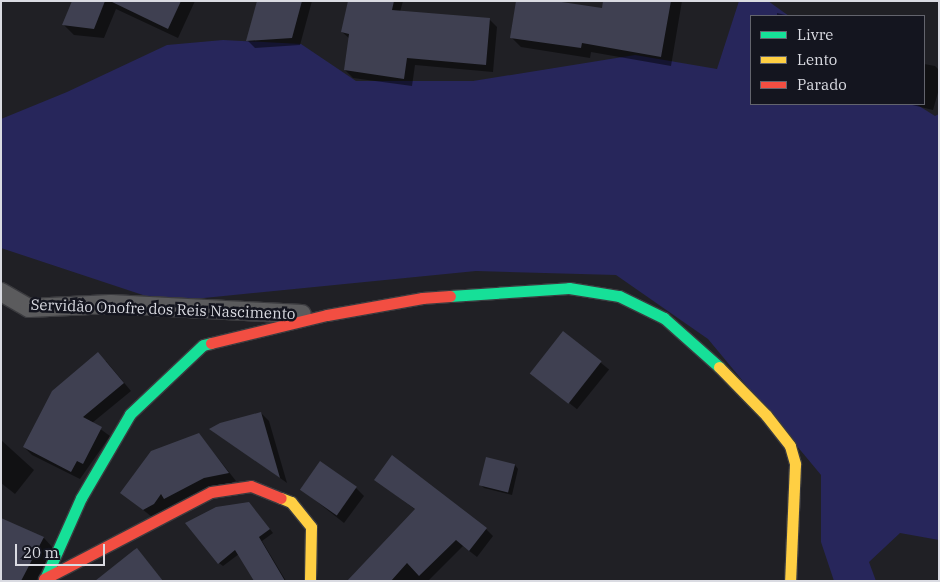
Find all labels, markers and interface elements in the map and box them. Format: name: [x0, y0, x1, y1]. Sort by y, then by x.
legend: [750, 15, 925, 105]
text: Livre: [797, 25, 833, 44]
text: Lento: [797, 50, 837, 69]
text: Parado: [797, 75, 847, 94]
street label: Servidão Onofre dos Reis Nascimento: [30, 295, 296, 323]
scale bar: [18, 534, 108, 566]
text: 20 m: [23, 543, 59, 562]

